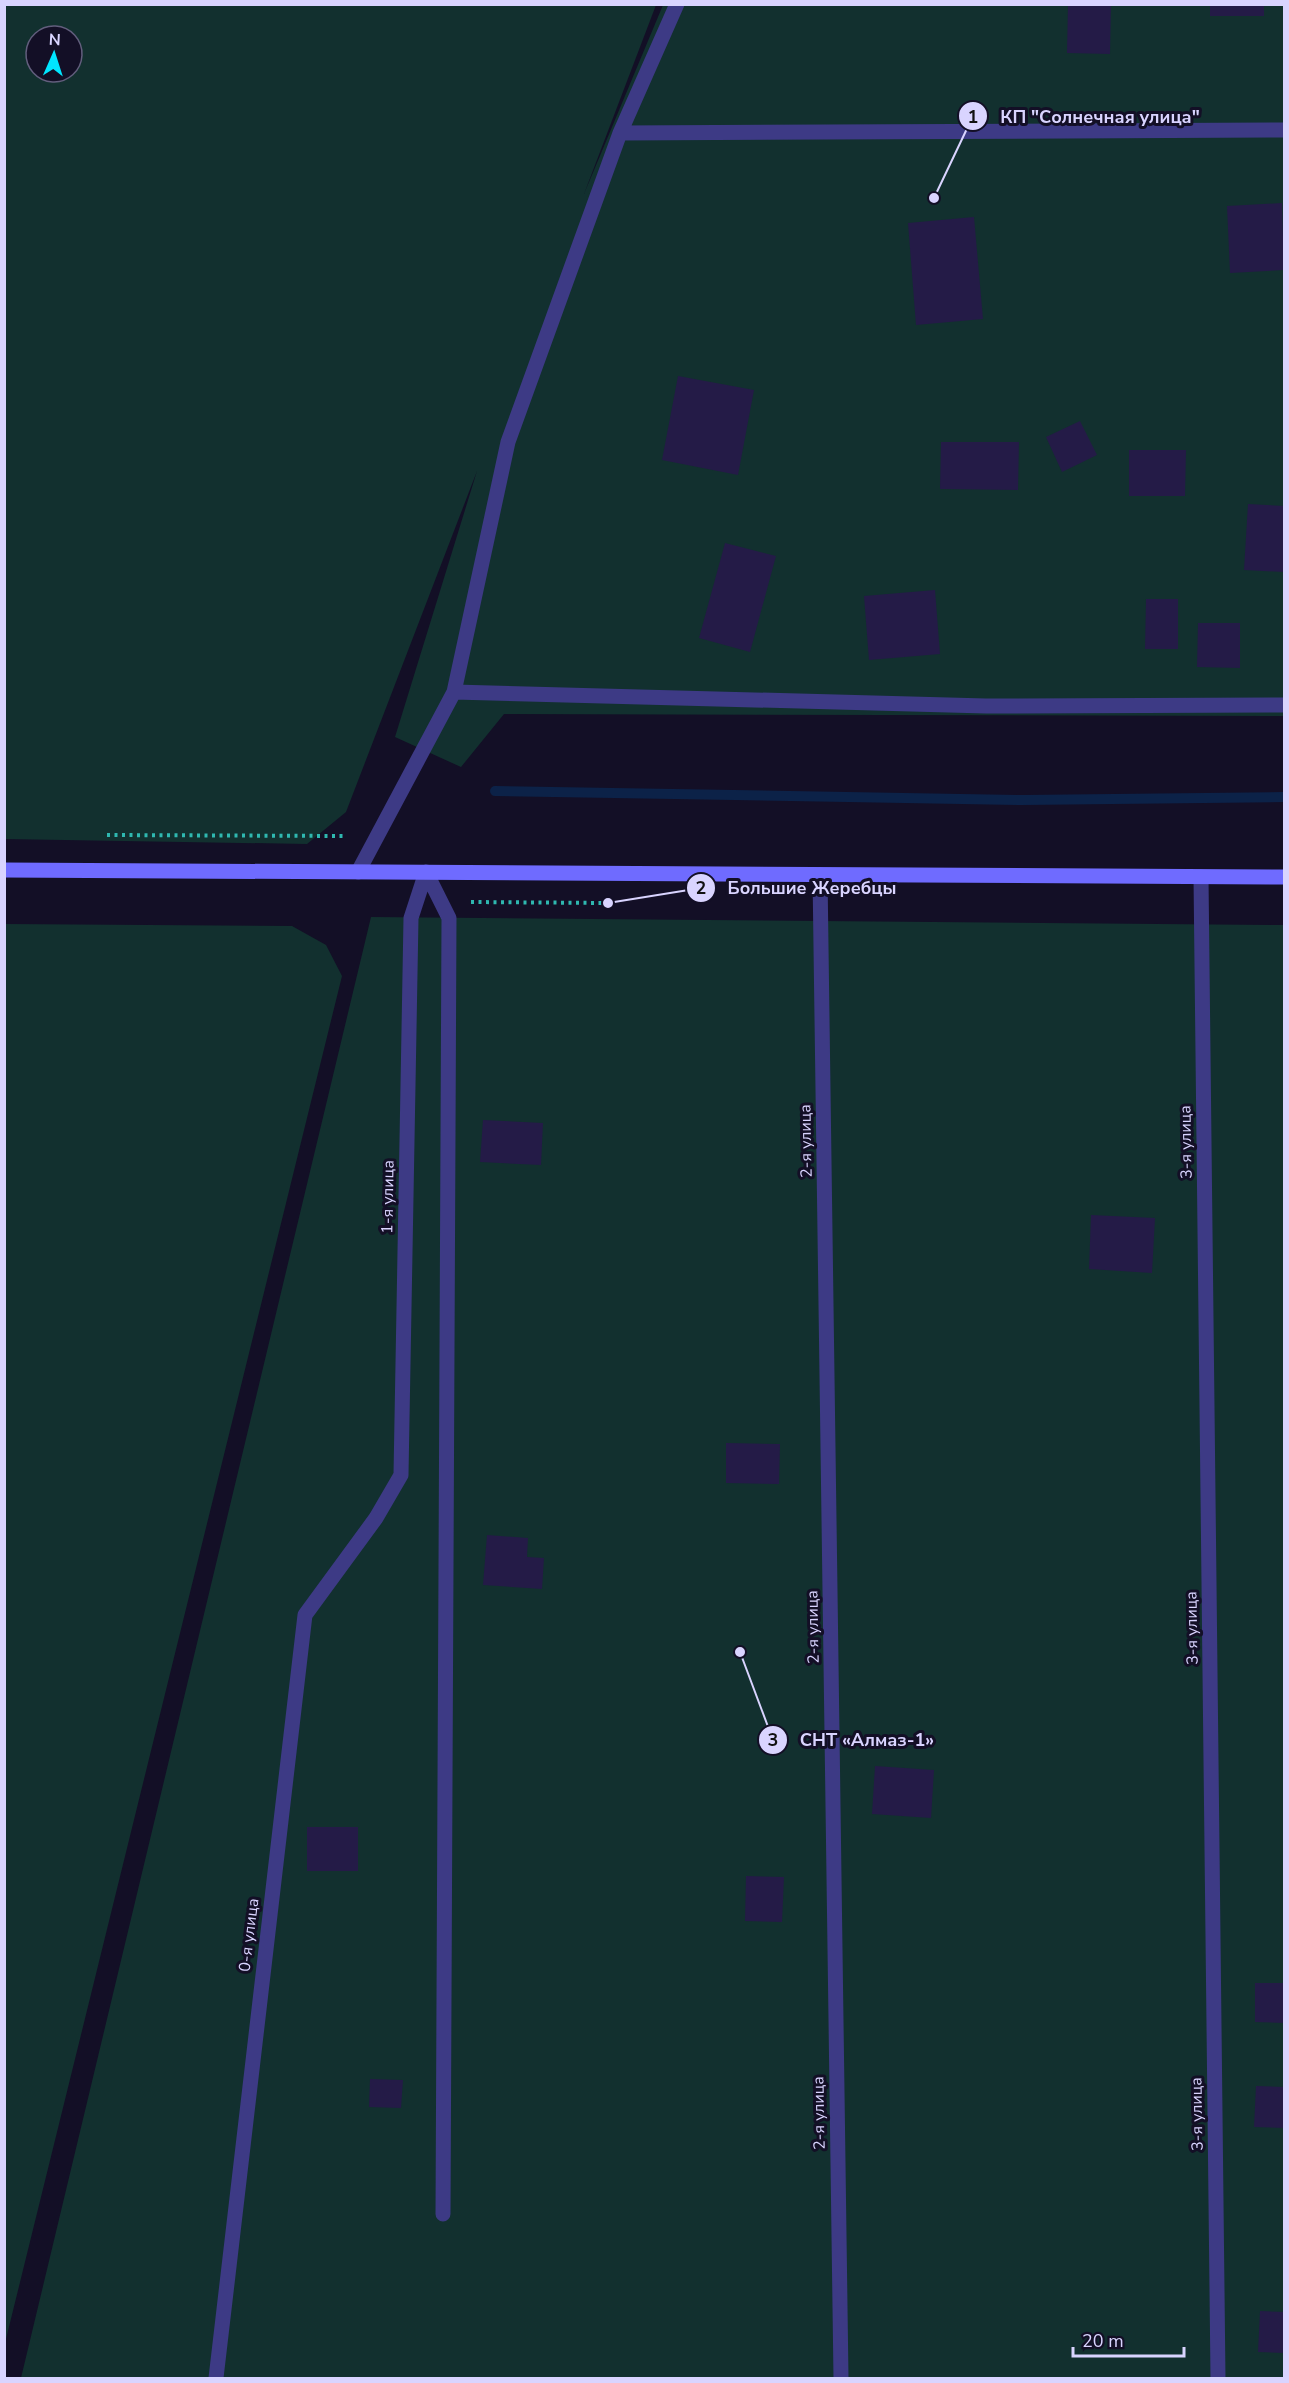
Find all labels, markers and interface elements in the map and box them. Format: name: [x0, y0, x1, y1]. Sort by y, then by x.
north arrow: [24, 24, 84, 84]
text: N: [48, 29, 61, 51]
callout: КП "Солнечная улица": [958, 98, 1211, 134]
text: 1: [968, 105, 978, 129]
text: КП "Солнечная улица": [1000, 105, 1200, 129]
callout: Большие Жеребцы: [686, 870, 908, 906]
text: 2: [696, 876, 706, 900]
text: Большие Жеребцы: [728, 876, 896, 900]
street label: 2-я улица: [794, 1104, 818, 1178]
street label: 3-я улица: [1174, 1105, 1198, 1179]
street label: 1-я улица: [376, 1160, 400, 1234]
street label: 2-я улица: [801, 1590, 825, 1664]
street label: 3-я улица: [1180, 1591, 1204, 1665]
callout: СНТ «Алмаз-1»: [758, 1722, 947, 1758]
text: 3: [768, 1728, 778, 1752]
text: СНТ «Алмаз-1»: [800, 1728, 934, 1752]
street label: 0-я улица: [234, 1897, 264, 1973]
street label: 2-я улица: [807, 2076, 831, 2150]
street label: 3-я улица: [1185, 2077, 1209, 2151]
scale bar: [1073, 2320, 1184, 2358]
text: 20 m: [1082, 2329, 1124, 2353]

